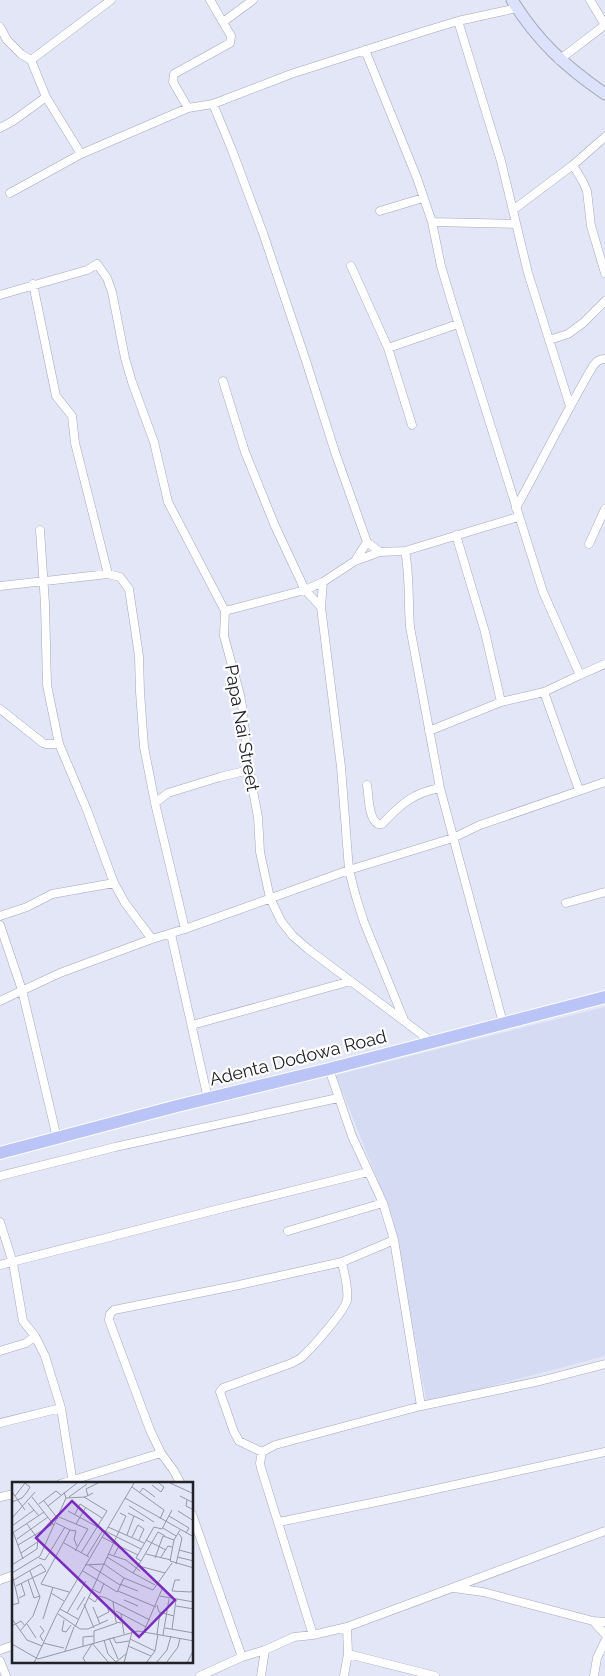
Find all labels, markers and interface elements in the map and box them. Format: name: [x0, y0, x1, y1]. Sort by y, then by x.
street label: Papa Nai Street: [221, 663, 264, 793]
street label: Adenta Dodowa Road: [207, 1025, 389, 1090]
inset map: [12, 1482, 194, 1664]

